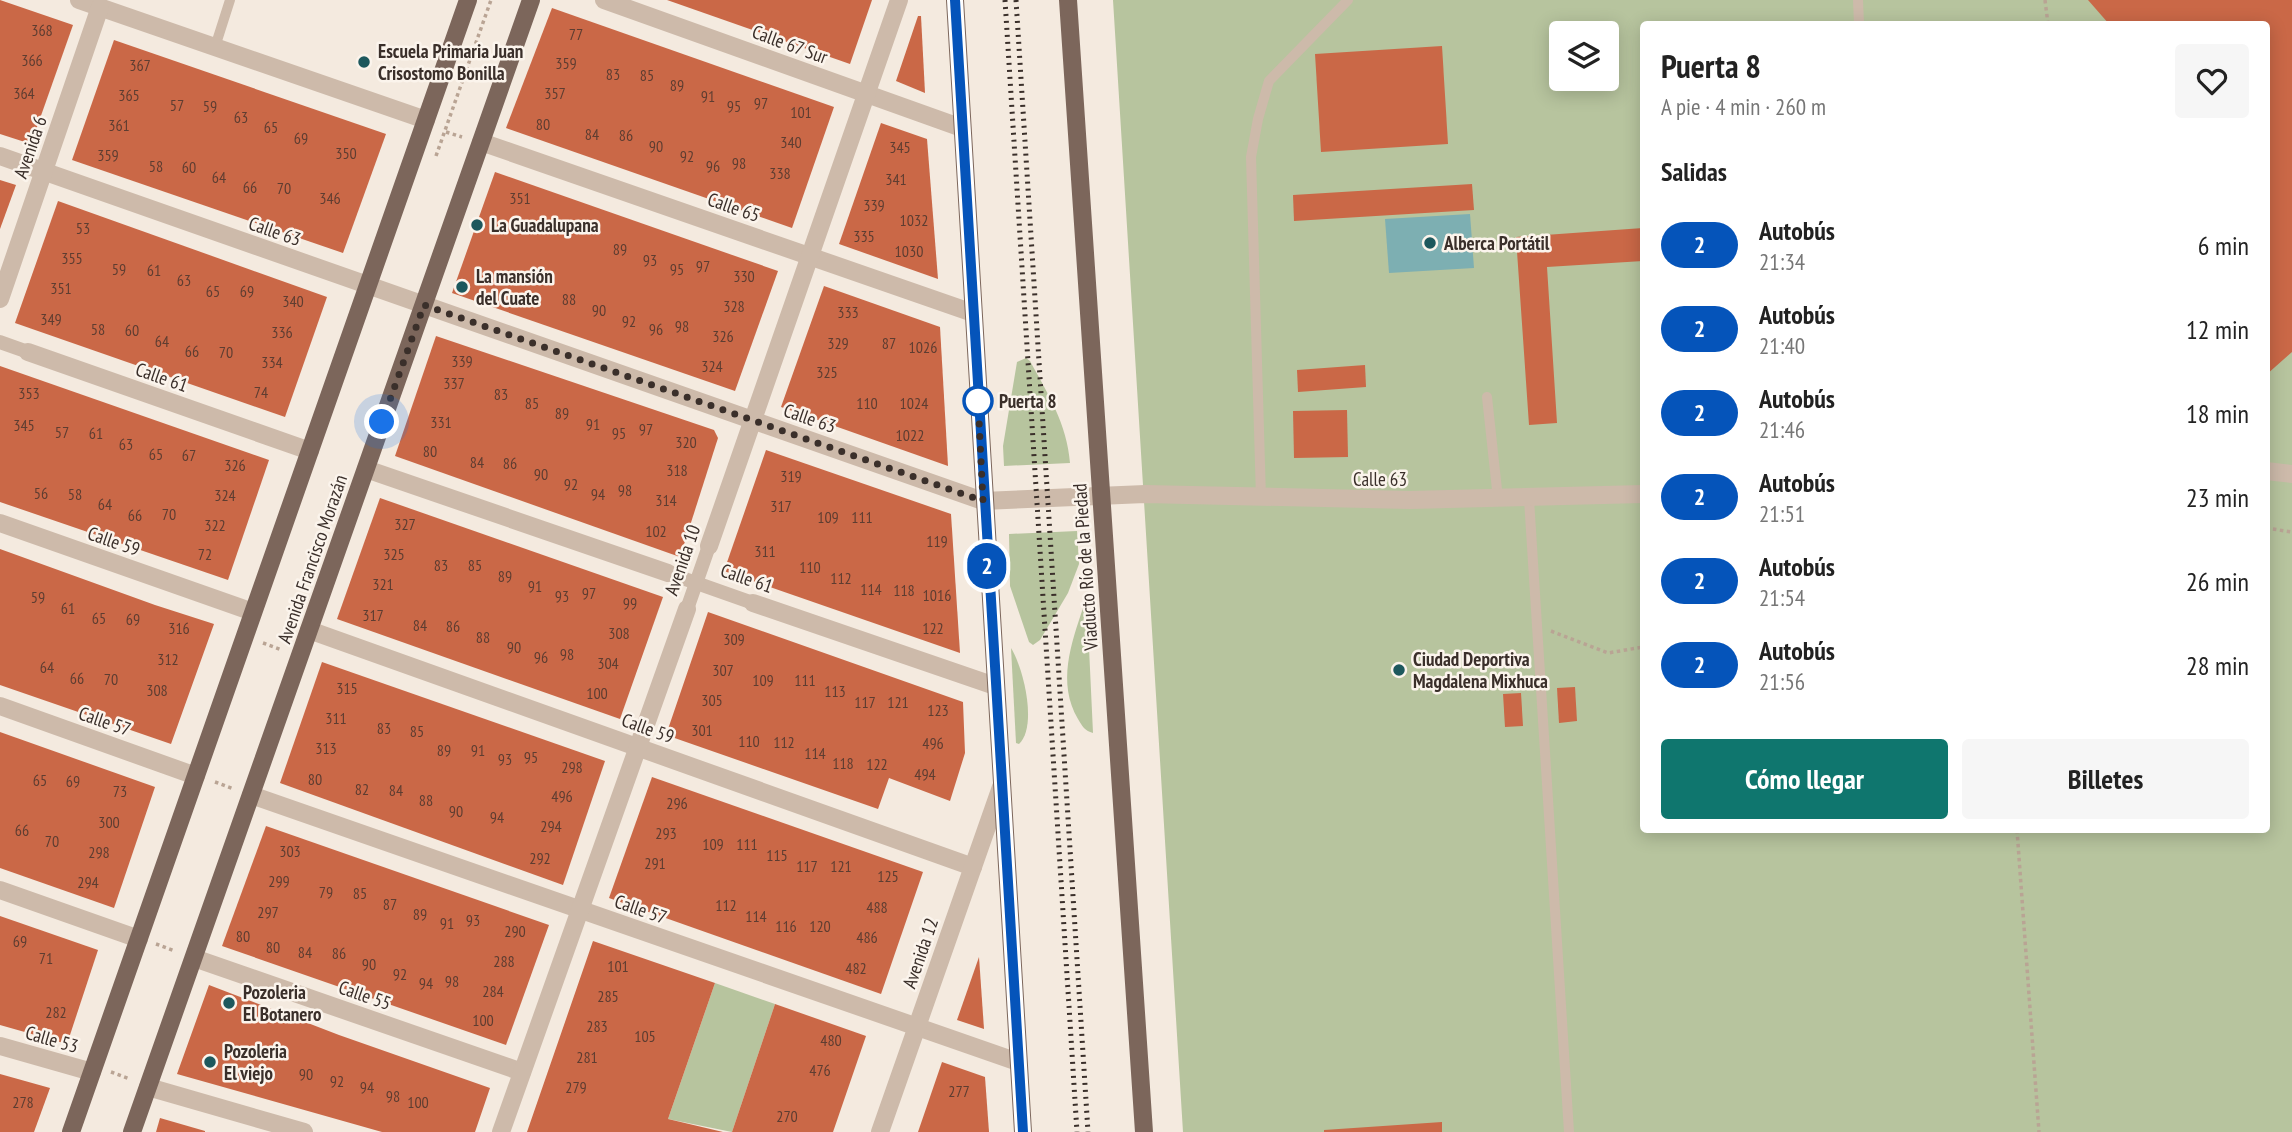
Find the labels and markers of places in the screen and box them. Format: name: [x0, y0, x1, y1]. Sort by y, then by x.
place label: Escuela Primaria Juan Crisostomo Bonilla: [378, 39, 523, 85]
marker: Escuela Primaria Juan Crisostomo Bonilla: [356, 54, 372, 70]
place label: La Guadalupana: [491, 213, 599, 237]
marker: La Guadalupana: [469, 217, 485, 233]
place label: Alberca Portátil: [1443, 231, 1550, 255]
marker: Alberca Portátil: [1422, 235, 1438, 251]
place label: La mansión del Cuate: [476, 264, 553, 310]
marker: La mansión del Cuate: [454, 279, 470, 295]
marker: Puerta 8: [963, 386, 993, 416]
place label: Puerta 8: [999, 389, 1057, 413]
place label: Ciudad Deportiva Magdalena Mixhuca: [1413, 647, 1548, 693]
marker: Ciudad Deportiva Magdalena Mixhuca: [1391, 662, 1407, 678]
place label: Pozoleria El Botanero: [243, 980, 322, 1026]
marker: Pozoleria El Botanero: [221, 995, 237, 1011]
place label: Pozoleria El viejo: [224, 1039, 287, 1085]
marker: Pozoleria El viejo: [202, 1054, 218, 1070]

